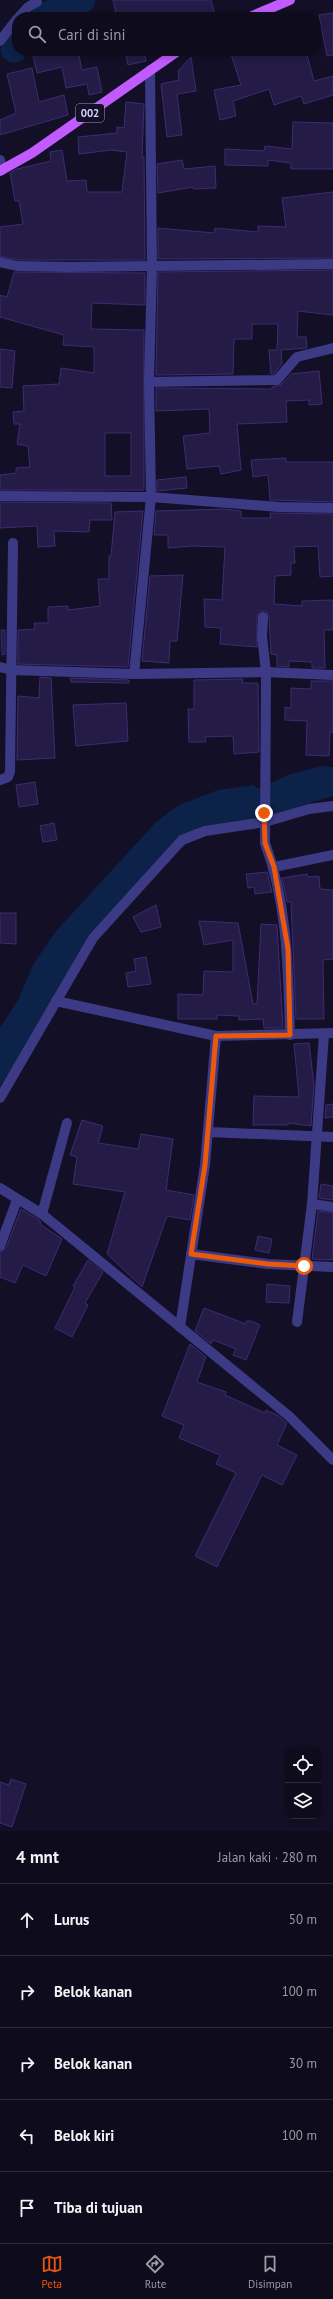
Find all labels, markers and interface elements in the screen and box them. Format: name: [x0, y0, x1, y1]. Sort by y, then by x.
search box: [12, 12, 321, 56]
icon: search: [26, 23, 48, 45]
text: Cari di sini: [58, 25, 126, 44]
road number: 002: [76, 104, 104, 122]
route end: [255, 804, 273, 822]
route start: [295, 1257, 313, 1275]
map controls: [285, 1747, 321, 1819]
button: locate: [285, 1747, 321, 1783]
button: layers: [285, 1783, 321, 1819]
text: 4 mnt: [16, 1846, 59, 1868]
text: Jalan kaki · 280 m: [218, 1849, 317, 1866]
icon: ahead: [16, 1909, 38, 1931]
text: Lurus: [54, 1910, 89, 1929]
text: 50 m: [289, 1911, 317, 1928]
icon: right: [16, 1981, 38, 2003]
text: Belok kanan: [54, 1982, 132, 2001]
text: 100 m: [282, 1983, 317, 2000]
icon: right: [16, 2053, 38, 2075]
text: Belok kanan: [54, 2054, 132, 2073]
text: 30 m: [289, 2055, 317, 2072]
icon: left: [16, 2125, 38, 2147]
text: Belok kiri: [54, 2126, 114, 2145]
text: 100 m: [282, 2127, 317, 2144]
icon: arrive: [16, 2197, 38, 2219]
text: Tiba di tujuan: [54, 2198, 143, 2217]
tab: Peta: [41, 2253, 63, 2291]
tab: Rute: [144, 2253, 166, 2291]
tab: Disimpan: [248, 2253, 292, 2291]

